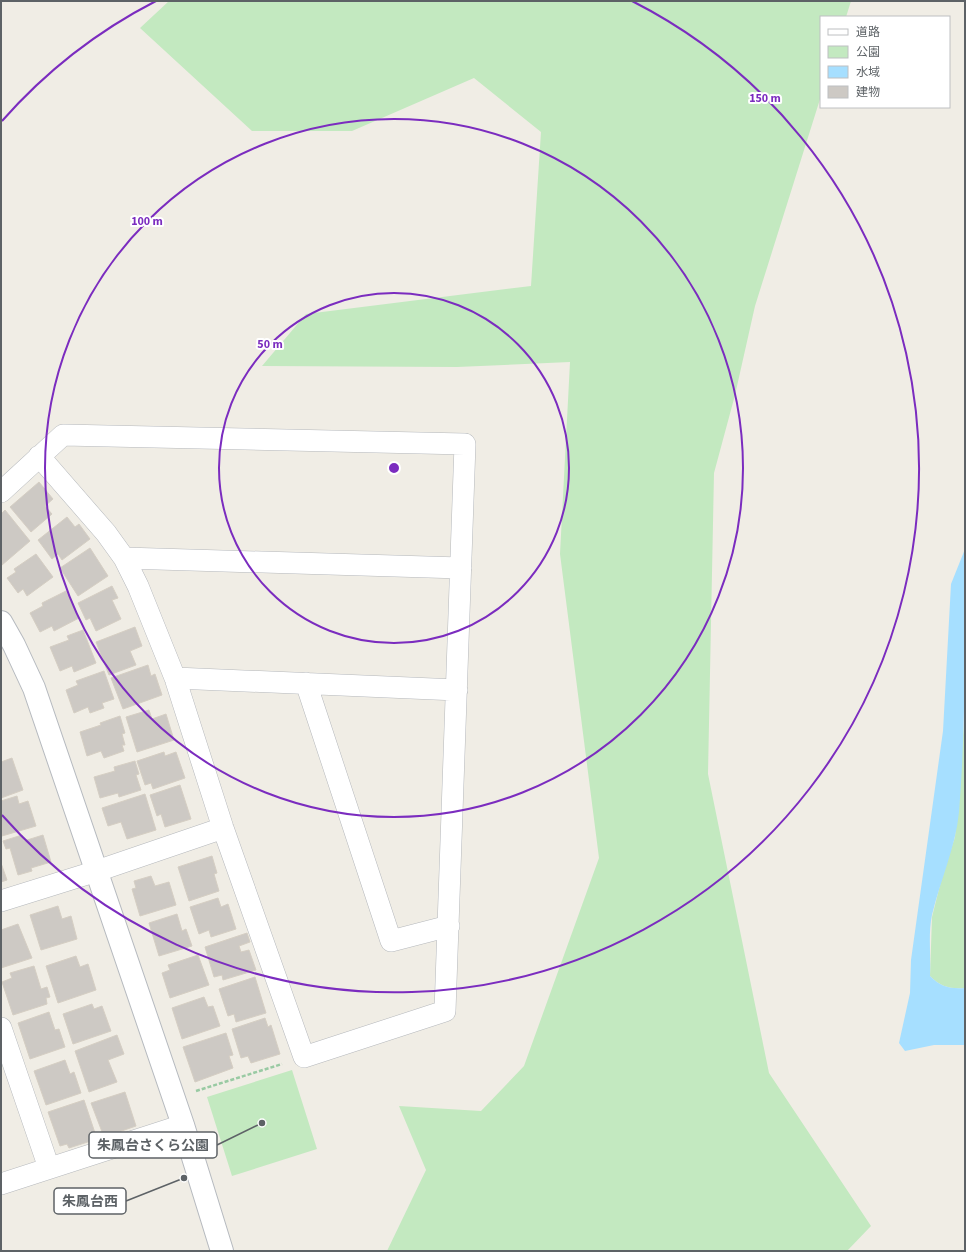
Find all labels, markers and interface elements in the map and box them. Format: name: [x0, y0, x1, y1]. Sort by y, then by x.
legend: [820, 16, 950, 108]
text: 道路: [856, 24, 880, 41]
text: 公園: [856, 44, 880, 61]
text: 水域: [856, 64, 880, 81]
text: 建物: [856, 84, 880, 101]
text: 150 m: [749, 90, 781, 107]
text: 100 m: [131, 213, 163, 230]
text: 50 m: [257, 336, 283, 353]
centre of rings: [387, 461, 401, 475]
callout: 朱鳳台さくら公園: [89, 1132, 217, 1158]
text: 朱鳳台さくら公園: [97, 1136, 209, 1156]
callout: 朱鳳台西: [54, 1188, 126, 1214]
text: 朱鳳台西: [62, 1192, 118, 1212]

